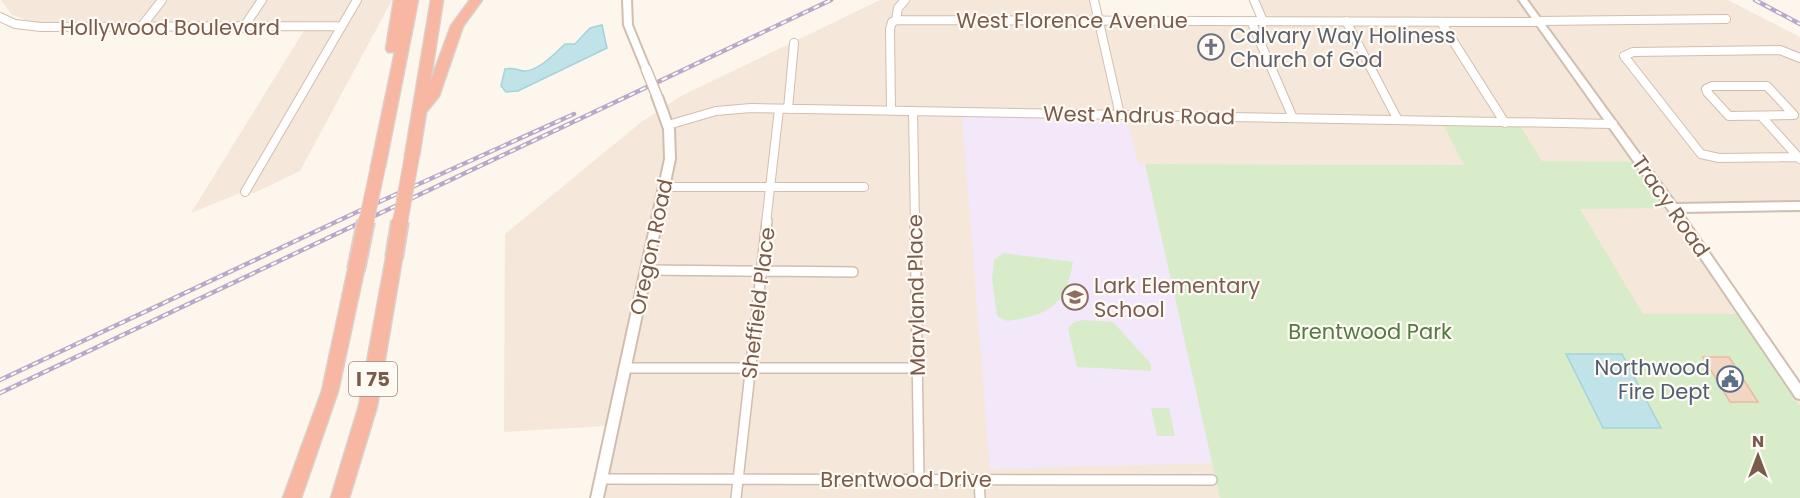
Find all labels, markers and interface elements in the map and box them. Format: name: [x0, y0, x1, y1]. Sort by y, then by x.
street label: West Florence Avenue: [956, 6, 1188, 35]
street label: Hollywood Boulevard: [60, 13, 280, 42]
place label: Calvary Way Holiness Church of God: [1230, 21, 1456, 74]
church icon: Calvary Way Holiness Church of God: [1196, 32, 1226, 62]
street label: West Andrus Road: [1043, 99, 1235, 131]
street label: Tracy Road: [1625, 149, 1717, 263]
street label: Oregon Road: [622, 176, 680, 318]
street label: Maryland Place: [900, 214, 932, 376]
street label: Sheffield Place: [734, 225, 782, 381]
place label: Lark Elementary School: [1094, 271, 1260, 324]
school or university icon: Lark Elementary School: [1060, 282, 1090, 312]
park label: Brentwood Park: [1288, 317, 1452, 346]
place label: Northwood Fire Dept: [1595, 353, 1710, 406]
road number: I 75: [349, 362, 397, 396]
public building icon: Northwood Fire Dept: [1715, 364, 1745, 394]
north arrow: [1728, 426, 1788, 486]
text: N: [1752, 430, 1764, 453]
street label: Brentwood Drive: [820, 465, 992, 494]

